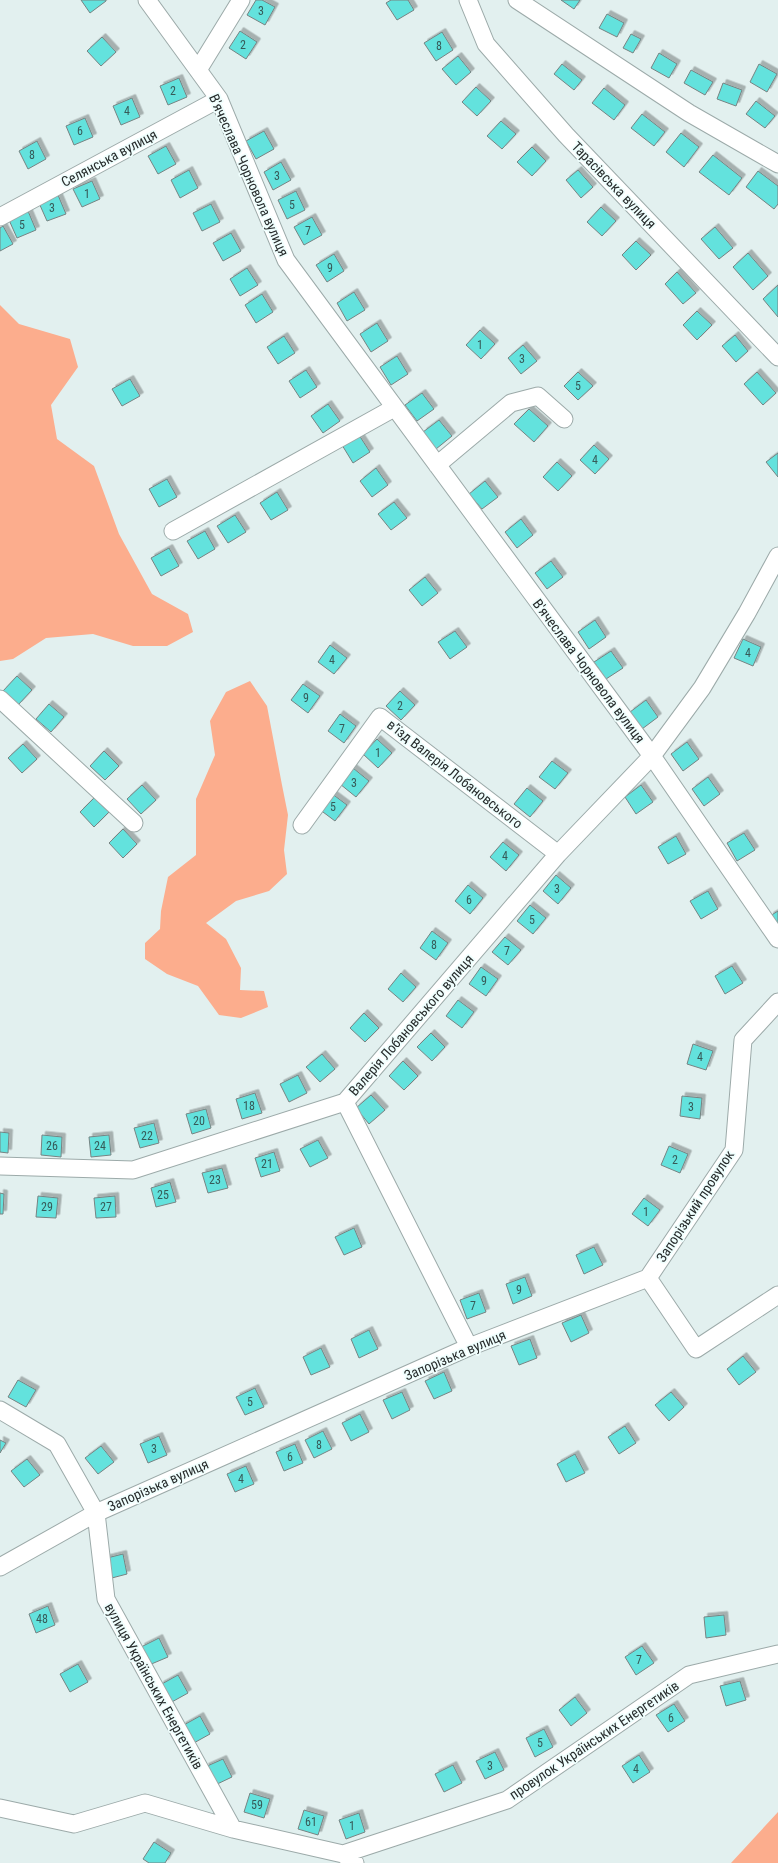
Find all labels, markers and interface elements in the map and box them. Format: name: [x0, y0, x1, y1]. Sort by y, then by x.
house number: 3: [258, 4, 264, 18]
house number: 2: [240, 38, 246, 52]
house number: 8: [436, 39, 442, 53]
house number: 2: [170, 84, 176, 98]
street label: В'ячеслава Чорновола вулиця: [206, 91, 292, 259]
house number: 4: [124, 104, 130, 118]
house number: 6: [77, 124, 83, 138]
street label: Селянська вулиця: [58, 126, 160, 190]
street label: Тарасівська вулиця: [569, 138, 659, 232]
house number: 8: [29, 148, 35, 162]
house number: 3: [274, 169, 280, 183]
house number: 1: [84, 187, 90, 201]
house number: 5: [289, 198, 295, 212]
house number: 3: [49, 201, 55, 215]
house number: 5: [19, 218, 25, 232]
house number: 7: [305, 224, 311, 238]
house number: 9: [327, 261, 333, 275]
house number: 1: [477, 338, 483, 352]
house number: 3: [519, 352, 525, 366]
house number: 5: [575, 379, 581, 393]
house number: 4: [592, 453, 598, 467]
street label: В'ячеслава Чорновола вулиця: [530, 596, 648, 746]
house number: 4: [745, 646, 751, 660]
house number: 4: [329, 653, 335, 667]
house number: 9: [303, 691, 309, 705]
house number: 2: [397, 699, 403, 713]
street label: в’їзд Валерія Лобановського: [384, 716, 526, 832]
house number: 7: [339, 722, 345, 736]
house number: 1: [375, 746, 381, 760]
house number: 3: [351, 776, 357, 790]
house number: 5: [330, 800, 336, 814]
house number: 4: [502, 849, 508, 863]
house number: 3: [554, 882, 560, 896]
house number: 6: [466, 893, 472, 907]
house number: 5: [529, 913, 535, 927]
house number: 8: [431, 938, 437, 952]
house number: 7: [504, 944, 510, 958]
street label: Валерія Лобановського вулиця: [345, 951, 477, 1099]
house number: 9: [481, 974, 487, 988]
house number: 4: [697, 1050, 703, 1064]
house number: 18: [243, 1099, 255, 1113]
house number: 3: [688, 1100, 694, 1114]
house number: 20: [193, 1114, 205, 1128]
house number: 22: [141, 1129, 153, 1143]
house number: 26: [46, 1139, 58, 1153]
house number: 24: [94, 1139, 106, 1153]
street label: Запорізький провулок: [653, 1147, 737, 1265]
house number: 2: [672, 1153, 678, 1167]
house number: 21: [261, 1157, 273, 1171]
house number: 23: [209, 1173, 221, 1187]
house number: 25: [157, 1188, 169, 1202]
house number: 29: [41, 1200, 53, 1214]
house number: 27: [100, 1200, 112, 1214]
house number: 1: [643, 1205, 649, 1219]
house number: 9: [516, 1283, 522, 1297]
house number: 7: [470, 1299, 476, 1313]
street label: Запорізька вулиця: [402, 1326, 508, 1384]
house number: 5: [247, 1395, 253, 1409]
house number: 8: [316, 1438, 322, 1452]
house number: 3: [151, 1442, 157, 1456]
house number: 6: [287, 1450, 293, 1464]
street label: Запорізька вулиця: [105, 1456, 211, 1514]
house number: 4: [238, 1472, 244, 1486]
street label: вулиця Українських Енергетиків: [102, 1600, 206, 1772]
house number: 48: [36, 1612, 48, 1626]
house number: 7: [636, 1653, 642, 1667]
street label: провулок Українських Енергетиків: [506, 1677, 682, 1803]
house number: 6: [668, 1711, 674, 1725]
house number: 5: [537, 1736, 543, 1750]
house number: 3: [487, 1759, 493, 1773]
house number: 4: [633, 1762, 639, 1776]
house number: 59: [251, 1798, 263, 1812]
house number: 61: [305, 1815, 317, 1829]
house number: 1: [349, 1819, 355, 1833]

